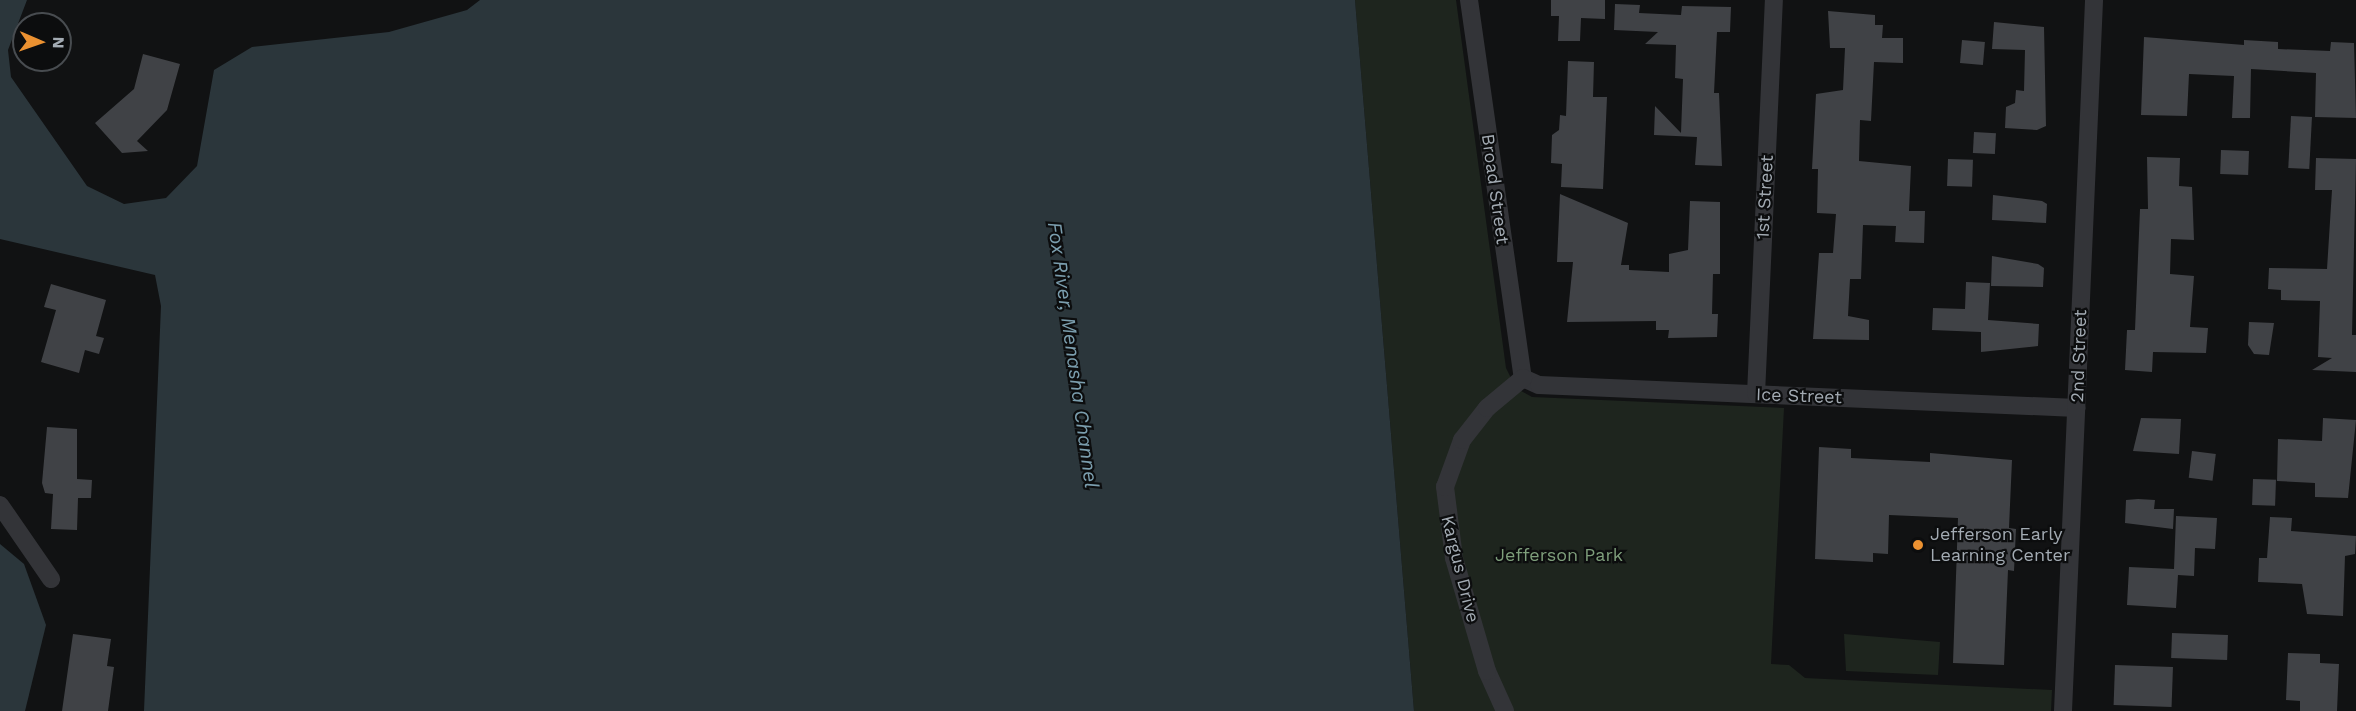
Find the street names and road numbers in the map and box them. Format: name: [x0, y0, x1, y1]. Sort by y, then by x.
street label: Broad Street: [1477, 132, 1513, 246]
street label: 1st Street: [1752, 154, 1778, 240]
street label: 2nd Street: [2067, 309, 2091, 403]
street label: Ice Street: [1756, 384, 1842, 408]
street label: Kargus Drive: [1436, 513, 1484, 625]

